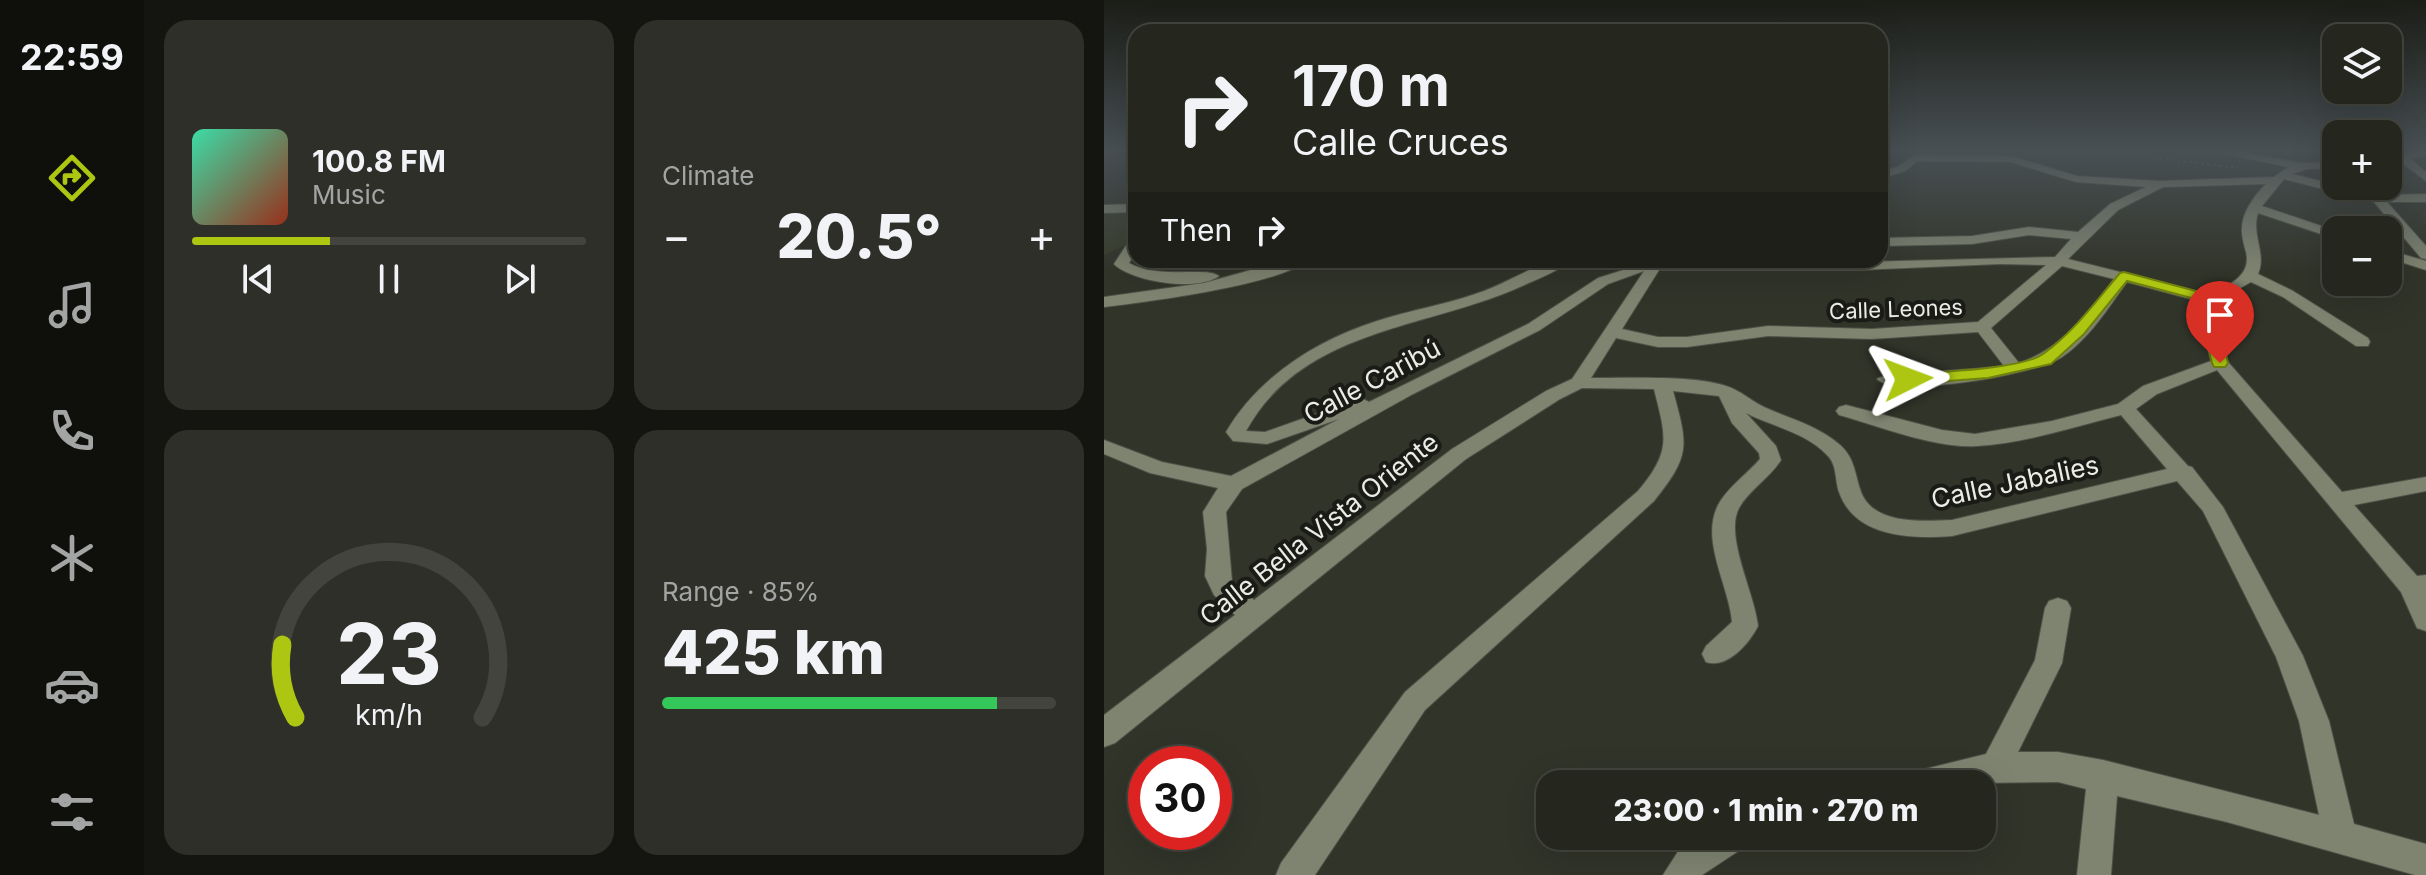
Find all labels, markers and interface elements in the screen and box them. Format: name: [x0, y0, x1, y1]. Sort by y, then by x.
map controls: [2322, 24, 2402, 296]
button: layers: [2322, 24, 2402, 104]
text: 22:59: [20, 35, 124, 79]
text: 170 m: [1292, 52, 1450, 120]
icon: right: [1160, 56, 1264, 160]
text: Calle Cruces: [1292, 120, 1509, 164]
button: +: [2322, 120, 2402, 200]
text: 100.8 FM: [312, 143, 446, 179]
icon: directions: [44, 150, 100, 206]
text: Climate: [662, 160, 754, 191]
text: Music: [312, 179, 386, 210]
text: 20.5°: [776, 200, 942, 272]
icon: right: [1248, 208, 1292, 252]
text: −: [662, 209, 691, 263]
text: +: [1027, 209, 1056, 263]
text: Then: [1160, 212, 1232, 248]
button: −: [2322, 216, 2402, 296]
icon: previous: [236, 257, 280, 301]
icon: pause: [367, 257, 411, 301]
icon: next: [498, 257, 542, 301]
icon: music: [44, 277, 100, 333]
pin: [2186, 281, 2254, 363]
icon: arrive: [2198, 293, 2242, 337]
street label: Calle Leones: [1829, 294, 1963, 324]
street label: Calle Caribú: [1298, 332, 1445, 429]
position arrow: [1866, 337, 1950, 421]
icon: phone: [44, 403, 100, 459]
street label: Calle Bella Vista Oriente: [1193, 426, 1444, 631]
street label: Calle Jabalies: [1928, 449, 2101, 514]
icon: climate: [44, 530, 100, 586]
text: Range · 85%: [662, 576, 819, 607]
text: 23: [336, 603, 442, 704]
text: 425 km: [662, 616, 885, 688]
icon: car: [44, 657, 100, 713]
text: km/h: [355, 697, 423, 732]
speed limit sign: 30: [1128, 746, 1232, 850]
icon: filters: [44, 784, 100, 840]
text: 23:00 · 1 min · 270 m: [1614, 792, 1918, 828]

